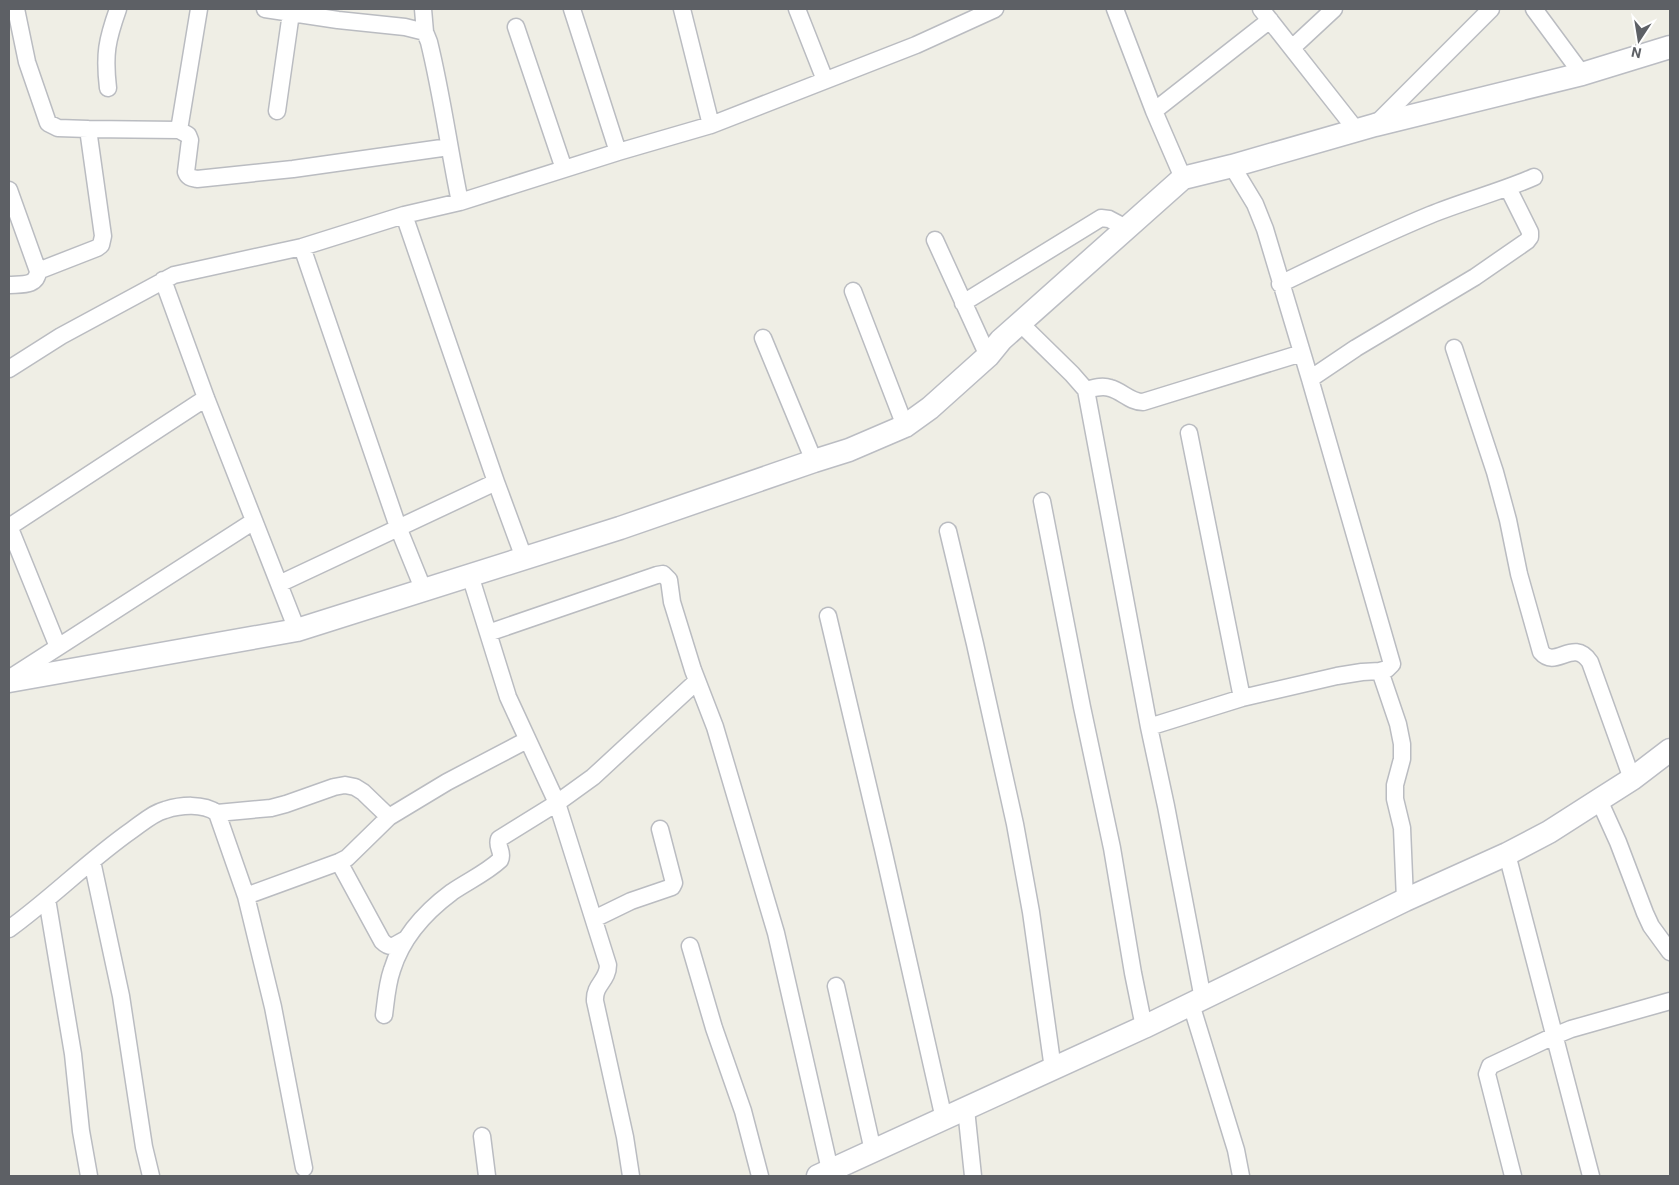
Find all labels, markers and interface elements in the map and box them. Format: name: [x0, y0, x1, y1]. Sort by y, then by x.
north arrow: [1614, 15, 1664, 65]
text: N: [1630, 44, 1643, 62]

